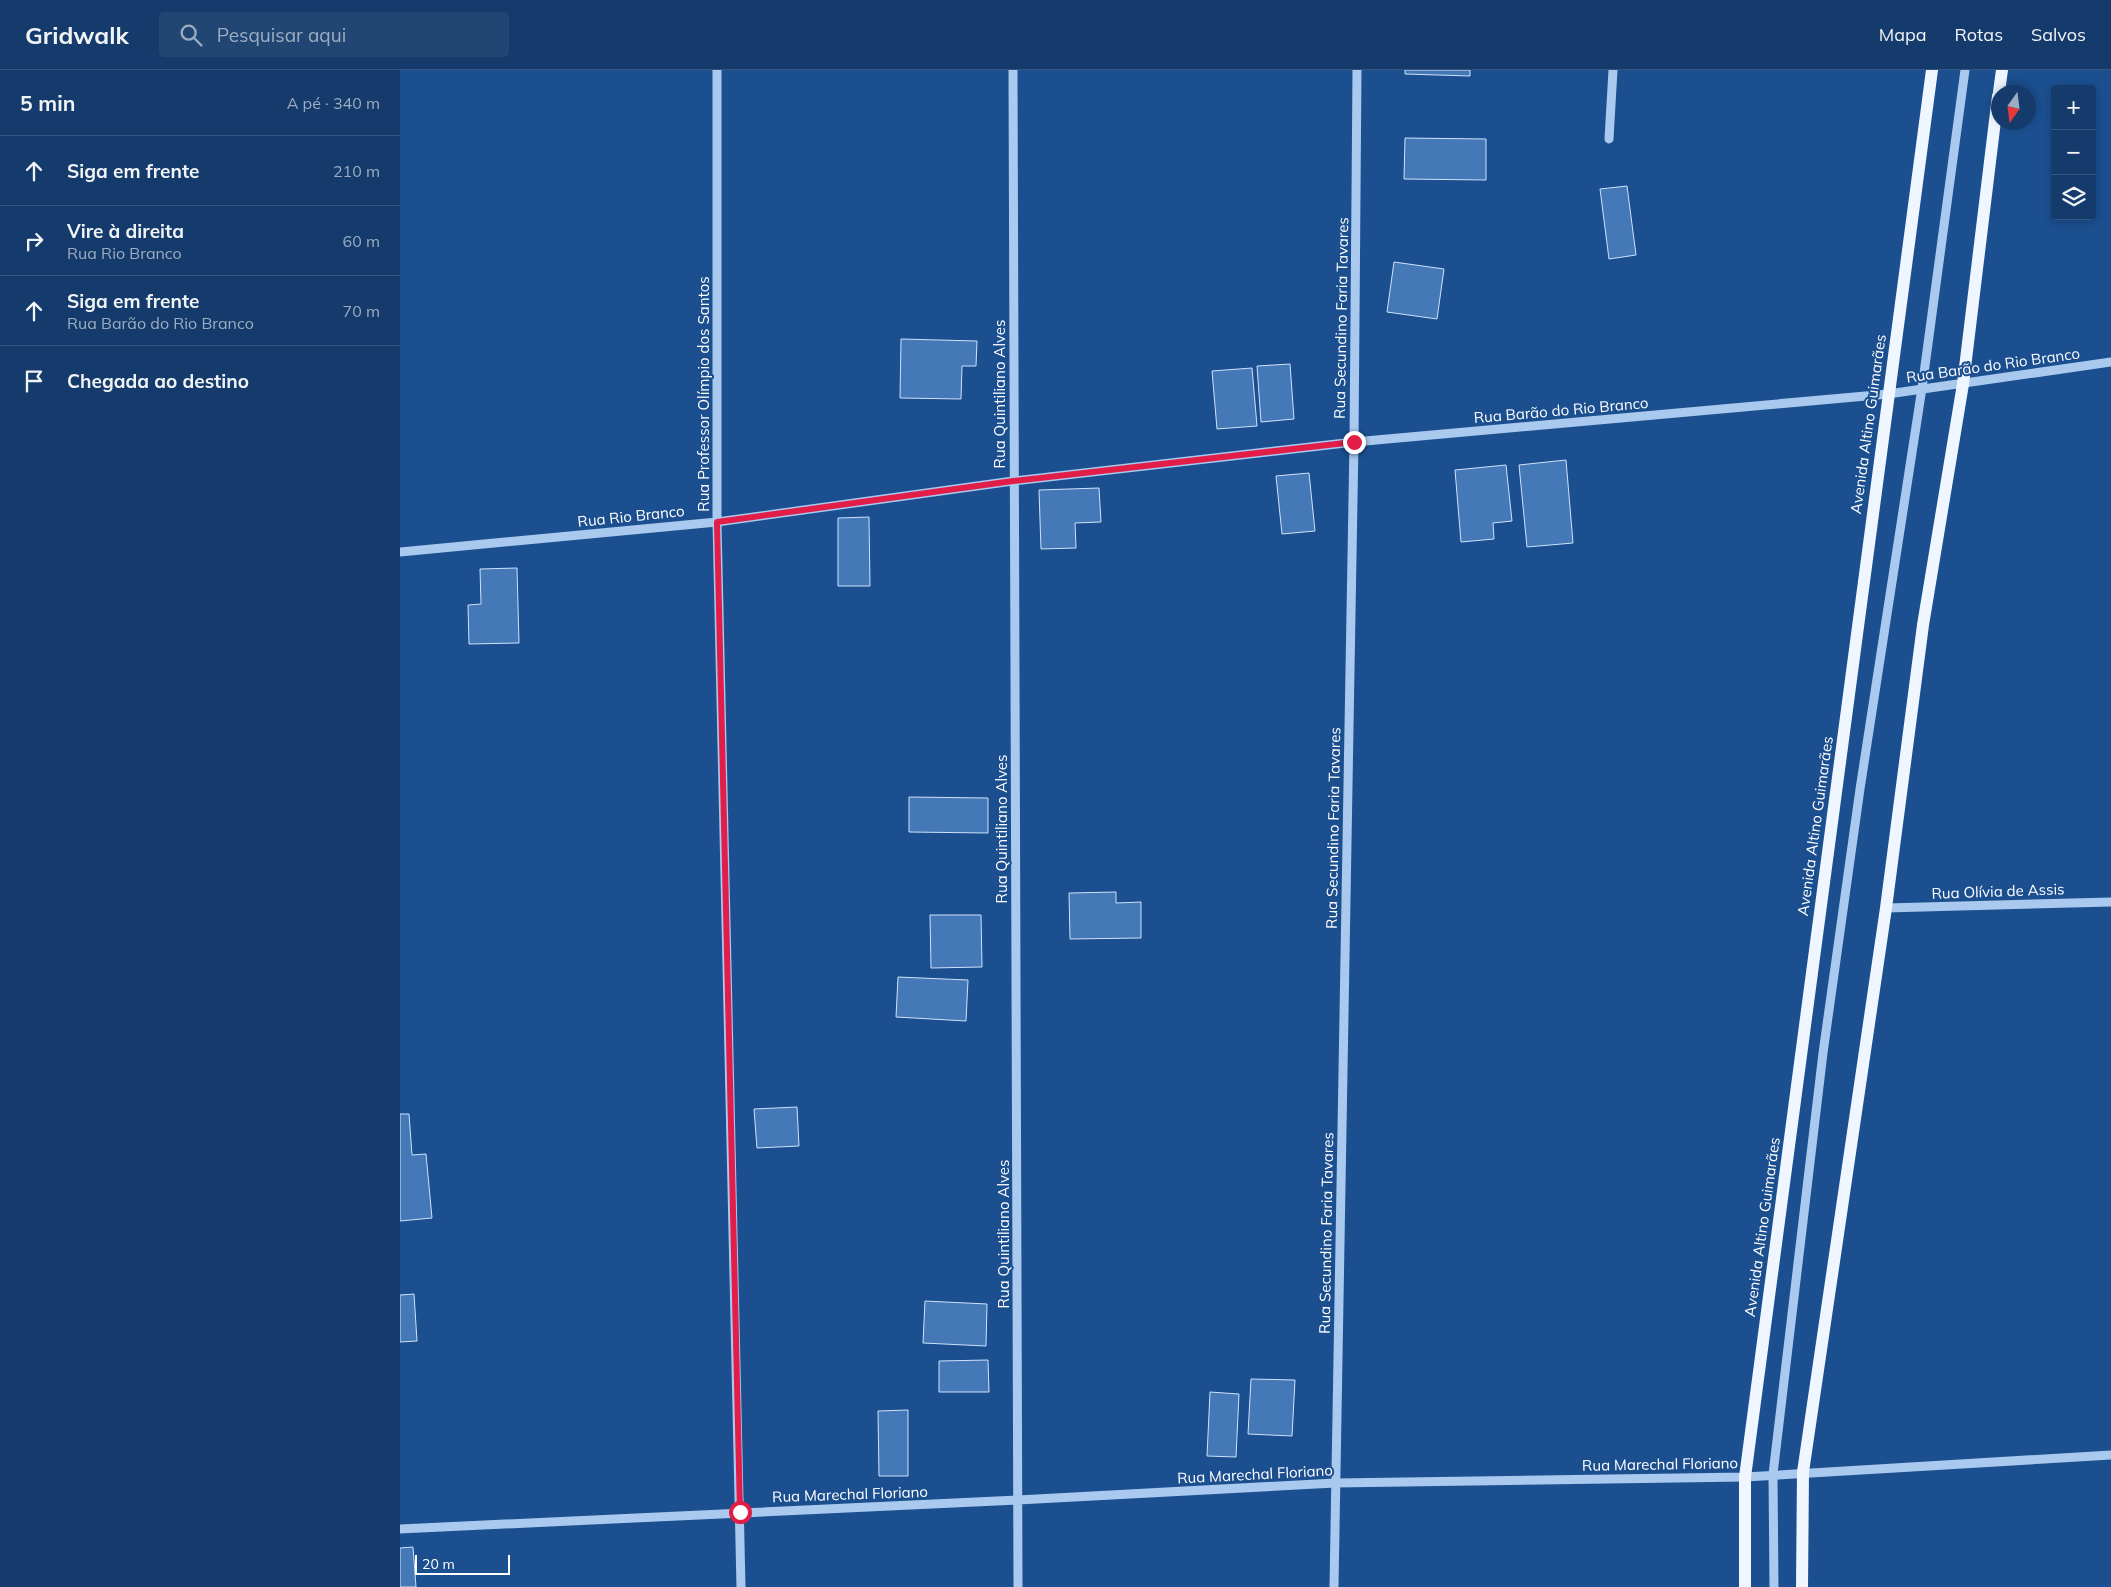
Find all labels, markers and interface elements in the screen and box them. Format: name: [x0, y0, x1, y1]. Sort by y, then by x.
search box: [159, 12, 509, 57]
text: Gridwalk: [25, 20, 129, 50]
icon: search: [177, 21, 205, 49]
text: Pesquisar aqui: [217, 23, 346, 47]
text: Mapa: [1879, 23, 1927, 46]
text: Rotas: [1955, 23, 2003, 46]
text: Salvos: [2031, 23, 2086, 46]
north arrow: [1991, 85, 2036, 130]
map controls: [2051, 85, 2096, 220]
button: +: [2051, 85, 2096, 130]
text: 5 min: [20, 90, 75, 116]
text: A pé · 340 m: [287, 93, 380, 113]
button: −: [2051, 130, 2096, 175]
icon: ahead: [20, 157, 48, 185]
text: Siga em frente: [67, 159, 199, 183]
text: 210 m: [333, 161, 380, 181]
button: layers: [2051, 175, 2096, 220]
street label: Rua Secundino Faria Tavares: [1330, 217, 1352, 419]
text: Vire à direita: [67, 219, 184, 243]
icon: right: [20, 227, 48, 255]
text: 60 m: [343, 231, 380, 251]
text: Rua Rio Branco: [67, 243, 182, 263]
street label: Rua Professor Olímpio dos Santos: [694, 276, 713, 512]
text: Siga em frente: [67, 289, 199, 313]
icon: ahead: [20, 297, 48, 325]
text: 70 m: [343, 301, 380, 321]
text: Rua Barão do Rio Branco: [67, 313, 254, 333]
street label: Rua Quintiliano Alves: [990, 320, 1009, 468]
street label: Avenida Altino Guimarães: [1846, 333, 1890, 515]
street label: Rua Barão do Rio Branco: [1905, 343, 2081, 387]
icon: arrive: [20, 367, 48, 395]
text: Chegada ao destino: [67, 369, 249, 393]
street label: Rua Barão do Rio Branco: [1473, 393, 1649, 427]
route end: [1343, 431, 1366, 454]
street label: Rua Rio Branco: [577, 501, 685, 531]
street label: Rua Secundino Faria Tavares: [1322, 727, 1344, 929]
street label: Avenida Altino Guimarães: [1793, 735, 1837, 917]
street label: Rua Quintiliano Alves: [992, 755, 1011, 903]
street label: Rua Olívia de Assis: [1931, 879, 2065, 903]
street label: Rua Secundino Faria Tavares: [1315, 1132, 1337, 1334]
street label: Avenida Altino Guimarães: [1740, 1136, 1784, 1318]
street label: Rua Quintiliano Alves: [994, 1160, 1013, 1308]
street label: Rua Marechal Floriano: [1582, 1453, 1738, 1475]
street label: Rua Marechal Floriano: [1177, 1460, 1333, 1488]
street label: Rua Marechal Floriano: [772, 1482, 928, 1506]
route start: [729, 1501, 752, 1524]
scale bar: [415, 1552, 510, 1575]
text: 20 m: [422, 1555, 455, 1573]

